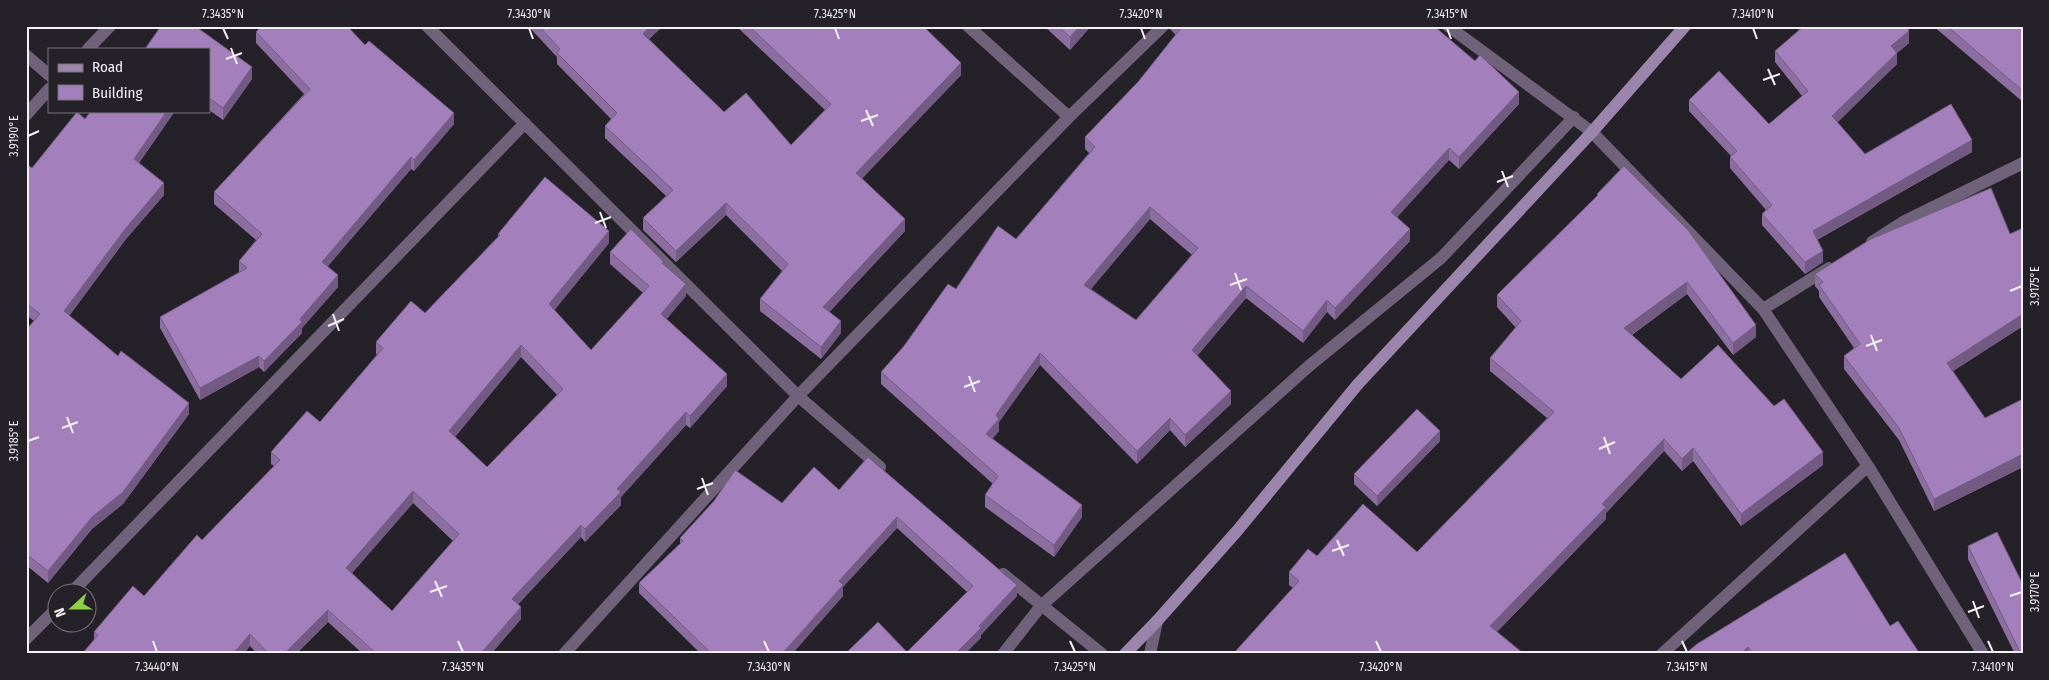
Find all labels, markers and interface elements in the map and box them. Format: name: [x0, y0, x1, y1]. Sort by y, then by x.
text: 7.3435°N: [202, 7, 244, 21]
text: 7.3430°N: [507, 7, 551, 21]
text: 7.3425°N: [814, 7, 856, 21]
text: 7.3420°N: [1120, 7, 1162, 21]
text: 7.3415°N: [1426, 7, 1468, 21]
text: 7.3410°N: [1732, 7, 1774, 21]
legend: [48, 48, 210, 112]
text: Road: [92, 58, 123, 76]
text: Building: [92, 84, 143, 102]
text: 3.9190°E: [7, 115, 21, 157]
text: 3.9175°E: [2028, 266, 2042, 306]
text: 3.9185°E: [7, 420, 21, 461]
text: 3.9170°E: [2028, 572, 2042, 612]
north arrow: [48, 582, 98, 632]
text: N: [51, 606, 70, 619]
text: 7.3440°N: [135, 660, 179, 674]
text: 7.3435°N: [442, 660, 484, 674]
text: 7.3430°N: [747, 660, 791, 674]
text: 7.3425°N: [1054, 660, 1096, 674]
text: 7.3420°N: [1360, 660, 1402, 674]
text: 7.3415°N: [1666, 660, 1708, 674]
text: 7.3410°N: [1972, 660, 2014, 674]

